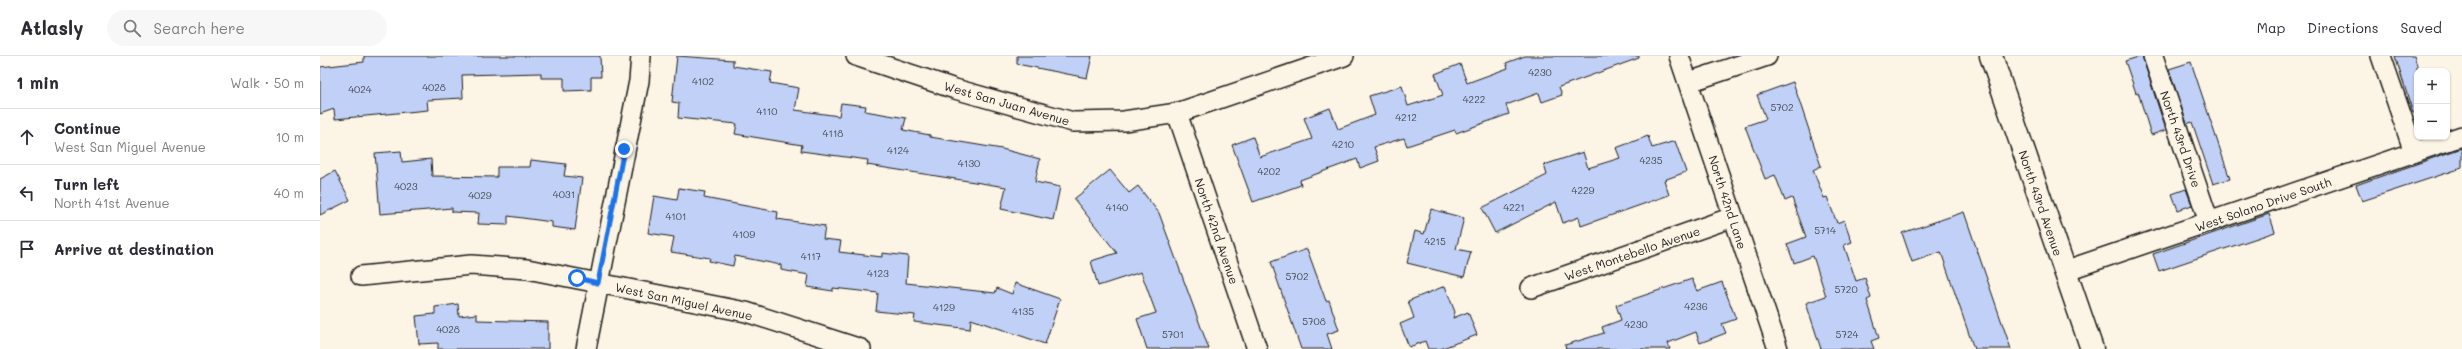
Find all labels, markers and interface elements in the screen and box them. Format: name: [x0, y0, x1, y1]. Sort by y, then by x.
search box: [107, 10, 387, 46]
text: Atlasly: [20, 15, 83, 40]
icon: search: [121, 17, 143, 39]
text: Search here: [153, 18, 245, 38]
text: Map: [2257, 18, 2285, 37]
text: Directions: [2307, 18, 2378, 37]
text: Saved: [2400, 18, 2442, 37]
house number: 4230: [1528, 65, 1552, 79]
map controls: [2414, 68, 2450, 140]
button: +: [2414, 68, 2450, 104]
text: 1 min: [16, 71, 59, 93]
text: Walk · 50 m: [230, 74, 304, 91]
house number: 4102: [692, 74, 714, 88]
street label: West San Juan Avenue: [942, 77, 1072, 129]
house number: 4028: [422, 80, 446, 94]
house number: 4024: [348, 82, 372, 96]
street label: North 43rd Drive: [2157, 89, 2205, 189]
house number: 4222: [1463, 92, 1485, 106]
house number: 5702: [1770, 100, 1794, 114]
house number: 4110: [757, 104, 777, 118]
button: −: [2414, 104, 2450, 140]
house number: 4212: [1395, 110, 1417, 124]
text: Continue: [54, 118, 121, 138]
icon: ahead: [16, 126, 38, 148]
house number: 4118: [823, 126, 843, 140]
text: 10 m: [276, 128, 304, 145]
house number: 4210: [1332, 137, 1354, 151]
text: West San Miguel Avenue: [54, 138, 206, 155]
route end: [615, 140, 633, 158]
house number: 4124: [887, 143, 909, 157]
street label: North 43rd Avenue: [2015, 148, 2067, 258]
house number: 4235: [1639, 153, 1663, 167]
street label: North 42nd Lane: [1705, 153, 1751, 251]
house number: 4130: [958, 156, 980, 170]
house number: 4202: [1257, 164, 1281, 178]
street label: West Solano Drive South: [2193, 173, 2333, 235]
text: Turn left: [54, 174, 119, 194]
street label: North 42nd Avenue: [1191, 176, 1243, 286]
house number: 4023: [394, 179, 418, 193]
icon: left: [16, 182, 38, 204]
house number: 4229: [1572, 183, 1595, 197]
text: 40 m: [274, 184, 304, 201]
house number: 4031: [553, 187, 575, 201]
house number: 4029: [468, 188, 492, 202]
text: North 41st Avenue: [54, 194, 170, 211]
house number: 4140: [1106, 200, 1128, 214]
house number: 4221: [1503, 200, 1525, 214]
house number: 4101: [666, 209, 686, 223]
street label: West Montebello Avenue: [1562, 222, 1702, 284]
house number: 5714: [1814, 223, 1836, 237]
house number: 4109: [733, 227, 755, 241]
house number: 4215: [1424, 234, 1446, 248]
icon: arrive: [16, 238, 38, 260]
text: Arrive at destination: [54, 239, 214, 259]
house number: 4117: [801, 249, 822, 263]
house number: 4123: [867, 266, 889, 280]
route start: [568, 269, 586, 287]
house number: 5702: [1285, 269, 1309, 283]
street label: West San Miguel Avenue: [614, 279, 754, 323]
house number: 5720: [1834, 282, 1858, 296]
house number: 4236: [1684, 299, 1708, 313]
house number: 4129: [933, 300, 955, 314]
house number: 4135: [1012, 304, 1034, 318]
house number: 5708: [1302, 314, 1326, 328]
house number: 4230: [1624, 317, 1648, 331]
house number: 4028: [436, 322, 460, 336]
house number: 5701: [1162, 327, 1184, 341]
house number: 5724: [1836, 327, 1859, 341]

